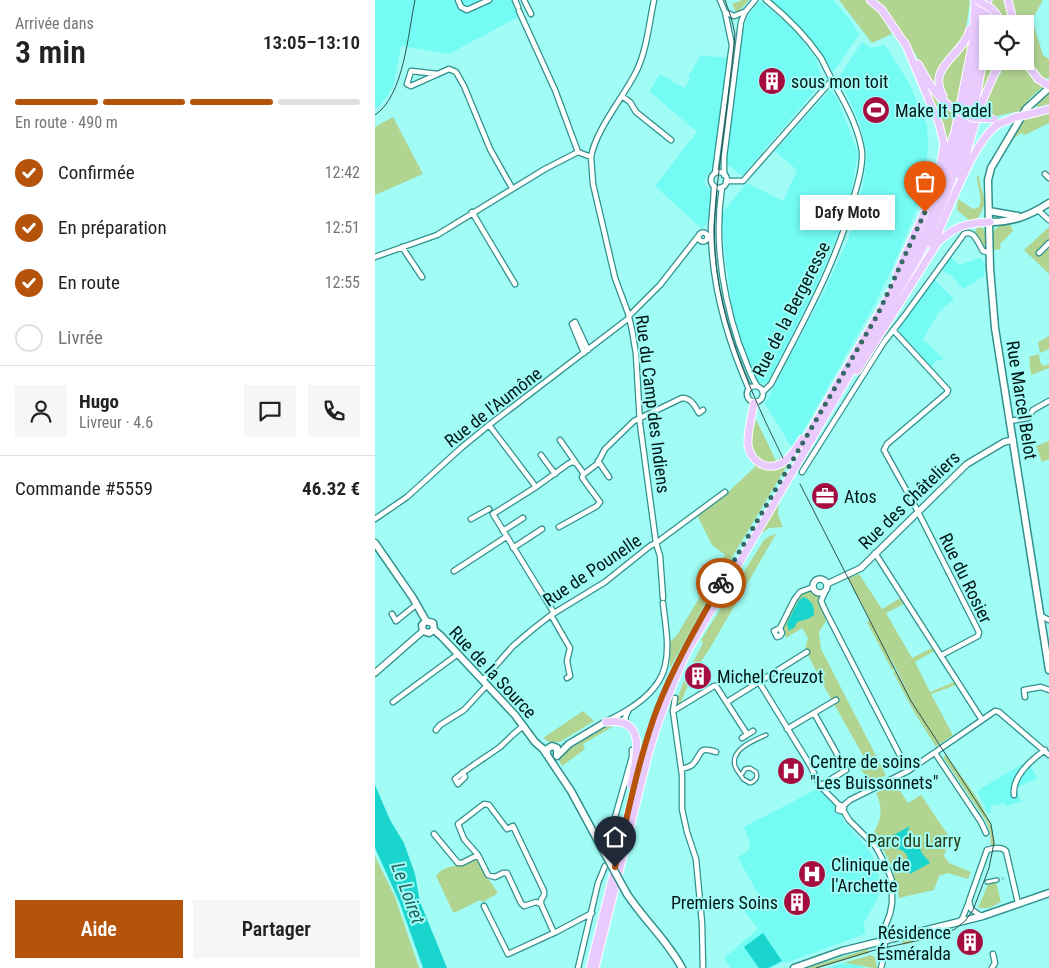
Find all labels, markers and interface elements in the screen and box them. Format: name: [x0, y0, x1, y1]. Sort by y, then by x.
text: Arrivée dans: [15, 14, 94, 33]
map controls: [979, 15, 1034, 70]
button: locate: [979, 15, 1034, 70]
text: 13:05–13:10: [263, 31, 360, 54]
text: 3 min: [15, 33, 86, 71]
building icon: sous mon toit: [757, 66, 787, 96]
place label: sous mon toit: [791, 71, 888, 92]
sports icon: Make It Padel: [861, 95, 891, 125]
place label: Make It Padel: [895, 100, 992, 121]
text: En route · 490 m: [15, 113, 118, 132]
icon: check: [15, 159, 43, 187]
text: Confirmée: [58, 161, 135, 184]
pin: [904, 161, 946, 212]
text: 12:42: [325, 163, 360, 182]
icon: bag: [911, 168, 939, 196]
callout: Dafy Moto: [800, 194, 895, 230]
text: Dafy Moto: [815, 203, 880, 222]
icon: check: [15, 214, 43, 242]
text: En préparation: [58, 216, 167, 239]
text: 12:51: [325, 218, 360, 237]
street label: Rue de la Bergeresse: [748, 238, 834, 380]
icon: check: [15, 269, 43, 297]
text: En route: [58, 271, 120, 294]
text: 12:55: [325, 273, 360, 292]
street label: Rue du Camp des Indiens: [632, 314, 674, 494]
text: Livrée: [58, 326, 103, 349]
street label: Rue Marcel Belot: [1002, 339, 1042, 461]
street label: Rue de l'Aumône: [440, 363, 546, 451]
button: person: [15, 385, 67, 437]
button: chat: [244, 385, 296, 437]
button: phone: [308, 385, 360, 437]
text: Hugo: [79, 390, 119, 413]
text: Livreur · 4.6: [79, 413, 153, 432]
street label: Rue des Châteliers: [854, 447, 964, 553]
text: Commande #5559: [15, 477, 153, 500]
text: 46.32 €: [302, 477, 360, 500]
office icon: Atos: [810, 481, 840, 511]
place label: Atos: [844, 486, 877, 507]
street label: Rue de Pounelle: [539, 529, 645, 611]
street label: Rue du Rosier: [935, 530, 997, 627]
courier: [696, 558, 746, 608]
icon: bike: [707, 569, 735, 597]
street label: Rue de la Source: [445, 622, 541, 722]
building icon: Michel Creuzot: [683, 661, 713, 691]
place label: Michel Creuzot: [717, 666, 823, 687]
place label: Centre de soins "Les Buissonnets": [810, 751, 938, 793]
hospital icon: Centre de soins "Les Buissonnets": [776, 756, 806, 786]
pin: [594, 816, 636, 867]
icon: home: [601, 823, 629, 851]
park label: Parc du Larry: [867, 830, 961, 851]
place label: Clinique de l'Archette: [831, 854, 910, 896]
water label: Le Loiret: [386, 859, 430, 927]
hospital icon: Clinique de l'Archette: [797, 859, 827, 889]
building icon: Premiers Soins: [782, 887, 812, 917]
place label: Premiers Soins: [671, 892, 778, 913]
button: Aide: [15, 900, 183, 958]
button: Partager: [193, 900, 360, 958]
place label: Résidence Ésméralda: [876, 922, 951, 964]
building icon: Résidence Ésméralda: [955, 927, 985, 957]

